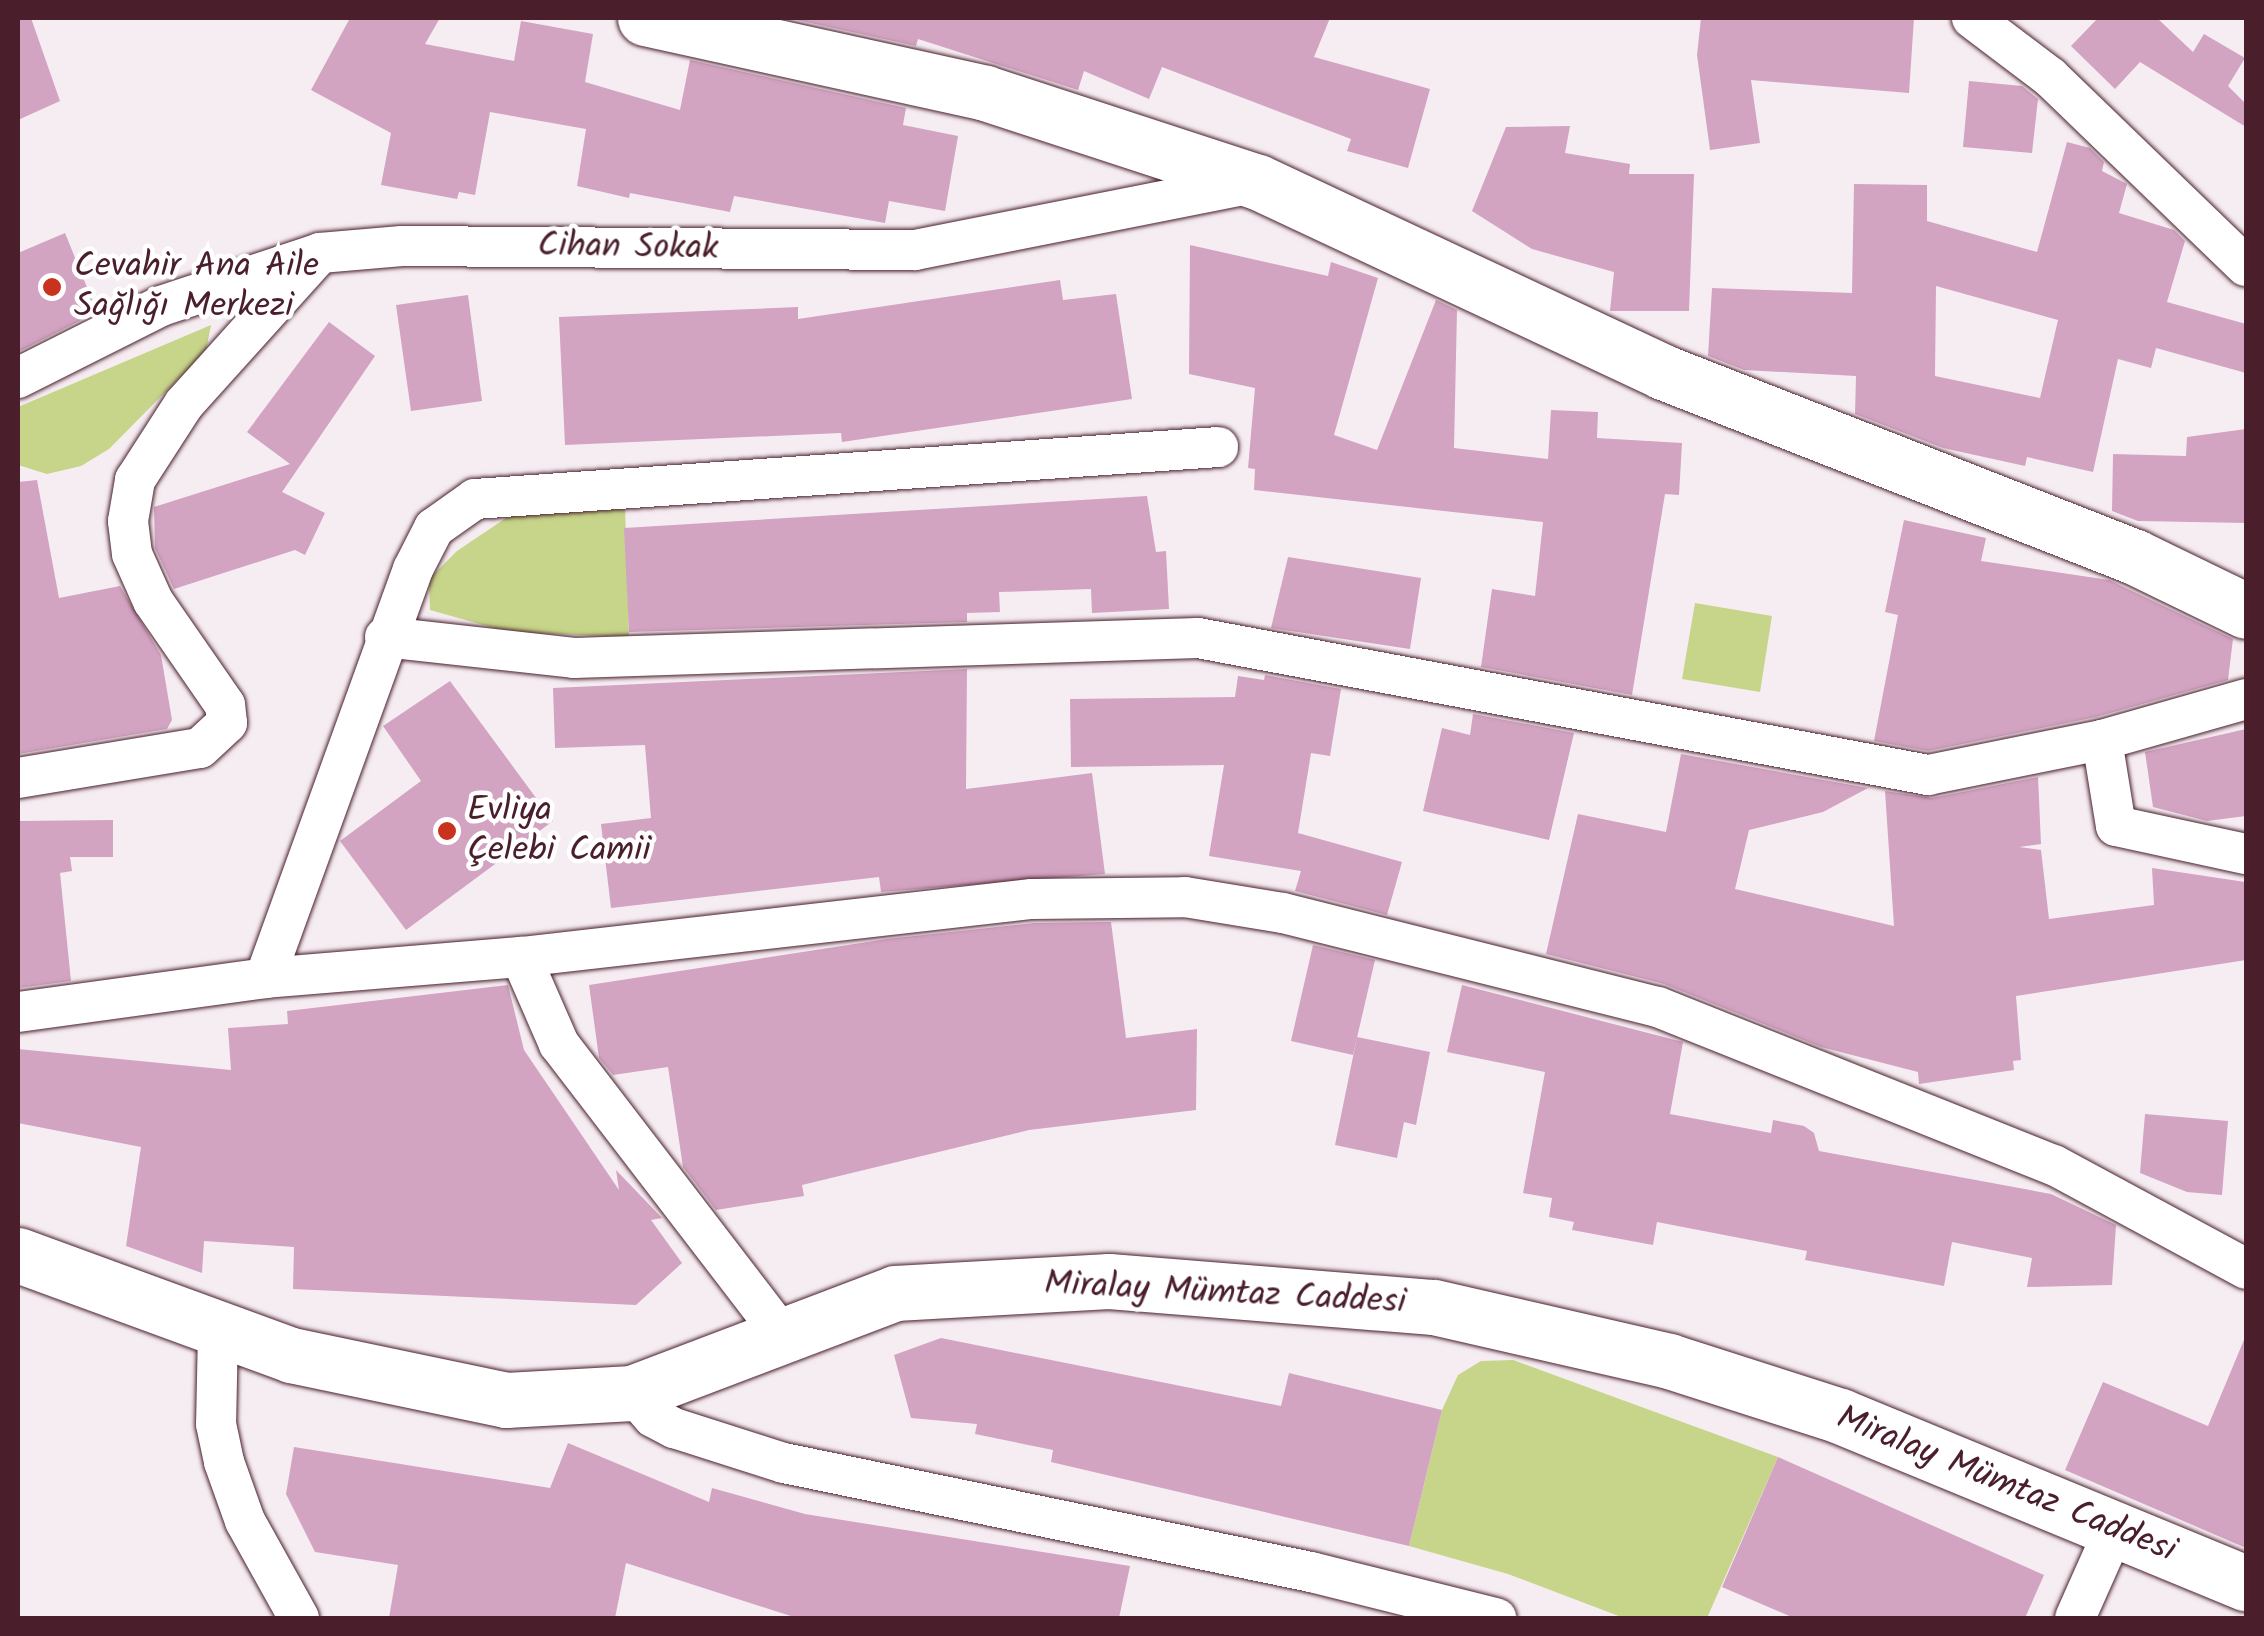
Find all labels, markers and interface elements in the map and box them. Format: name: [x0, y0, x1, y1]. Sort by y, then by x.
street label: Cihan Sokak: [537, 225, 719, 271]
place label: Cevahir Ana Aile Sağlığı Merkezi: [74, 246, 319, 328]
marker: Cevahir Ana Aile Sağlığı Merkezi: [39, 274, 65, 300]
place label: Evliya Çelebi Camii: [467, 790, 651, 872]
marker: Evliya Çelebi Camii: [436, 820, 458, 842]
street label: Miralay Mümtaz Caddesi: [1043, 1264, 1407, 1324]
street label: Miralay Mümtaz Caddesi: [1830, 1398, 2182, 1572]

